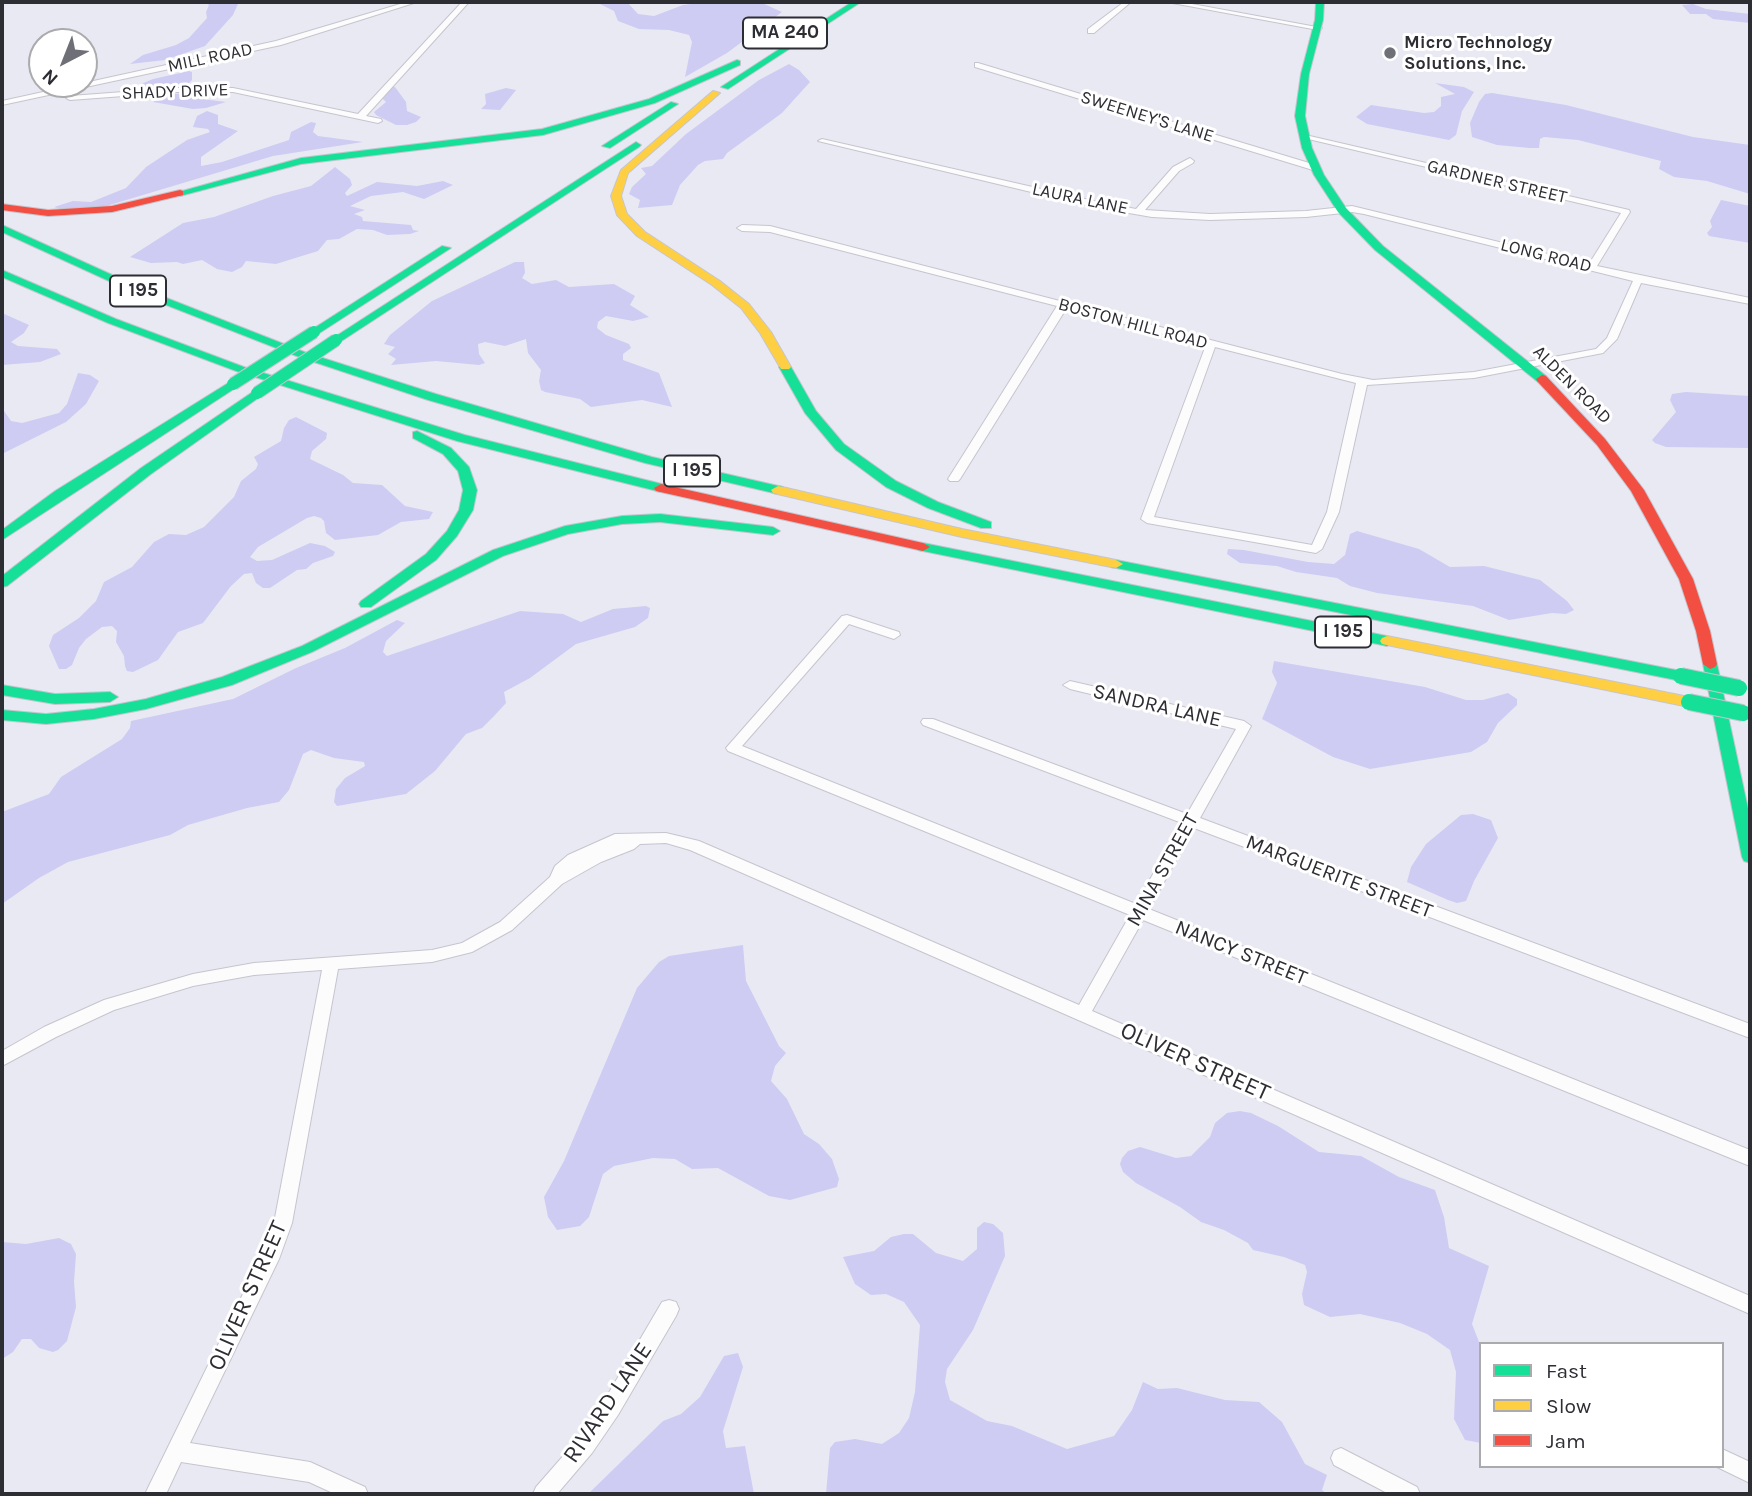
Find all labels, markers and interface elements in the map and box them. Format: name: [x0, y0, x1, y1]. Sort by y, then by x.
road number: MA 240: [743, 18, 827, 48]
north arrow: [28, 28, 98, 98]
place label: Micro Technology Solutions, Inc.: [1404, 32, 1552, 74]
street label: MILL ROAD: [166, 38, 254, 78]
marker: Micro Technology Solutions, Inc.: [1382, 45, 1398, 61]
text: N: [38, 64, 63, 90]
street label: SHADY DRIVE: [121, 79, 229, 105]
street label: SWEENEY'S LANE: [1078, 86, 1216, 148]
street label: GARDNER STREET: [1425, 155, 1569, 209]
street label: LAURA LANE: [1030, 178, 1130, 220]
street label: LONG ROAD: [1498, 234, 1594, 278]
road number: I 195: [110, 276, 166, 306]
street label: BOSTON HILL ROAD: [1056, 294, 1210, 354]
street label: ALDEN ROAD: [1528, 341, 1616, 429]
road number: I 195: [664, 456, 720, 486]
road number: I 195: [1315, 617, 1371, 648]
street label: SANDRA LANE: [1090, 679, 1224, 733]
street label: MINA STREET: [1122, 809, 1204, 931]
street label: MARGUERITE STREET: [1242, 830, 1436, 924]
street label: NANCY STREET: [1171, 915, 1311, 991]
street label: OLIVER STREET: [1116, 1016, 1274, 1108]
street label: OLIVER STREET: [202, 1217, 294, 1375]
street label: RIVARD LANE: [557, 1337, 659, 1469]
legend: [1479, 1342, 1724, 1468]
text: Fast: [1546, 1359, 1587, 1383]
text: Slow: [1546, 1394, 1591, 1418]
text: Jam: [1546, 1429, 1586, 1453]

